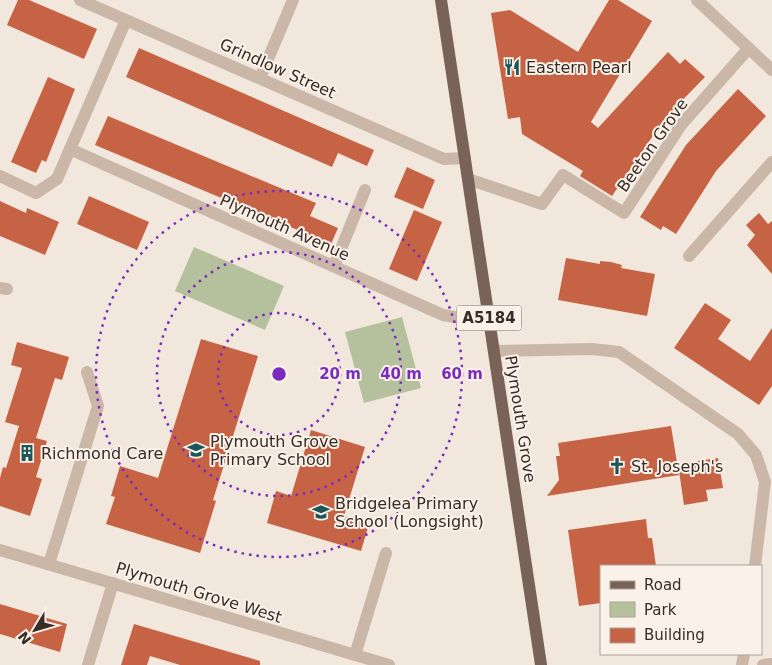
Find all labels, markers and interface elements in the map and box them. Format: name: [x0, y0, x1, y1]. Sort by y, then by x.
street label: Grindlow Street: [217, 34, 339, 103]
restaurant icon: Eastern Pearl: [502, 57, 522, 77]
place label: Eastern Pearl: [526, 58, 632, 77]
street label: Beeton Grove: [613, 95, 692, 196]
street label: Plymouth Avenue: [217, 190, 353, 265]
road number: A5184: [456, 306, 522, 330]
street label: Plymouth Grove: [501, 354, 540, 484]
centre of rings: [270, 365, 288, 383]
text: 20 m: [319, 365, 361, 383]
text: 40 m: [380, 365, 422, 383]
text: 60 m: [441, 365, 483, 383]
place label: Plymouth Grove Primary School: [210, 432, 338, 469]
school or university icon: Plymouth Grove Primary School: [186, 440, 206, 460]
building icon: Richmond Care: [17, 443, 37, 463]
place label: Richmond Care: [41, 444, 163, 463]
church icon: St. Joseph's: [607, 456, 627, 476]
place label: St. Joseph's: [631, 457, 723, 476]
place label: Bridgelea Primary School (Longsight): [335, 494, 484, 531]
school or university icon: Bridgelea Primary School (Longsight): [311, 502, 331, 522]
street label: Plymouth Grove West: [113, 558, 284, 627]
legend: [600, 565, 762, 655]
text: Road: [644, 576, 682, 594]
text: Park: [644, 601, 677, 619]
north arrow: [10, 605, 60, 655]
text: Building: [644, 626, 705, 644]
text: N: [15, 628, 35, 648]

